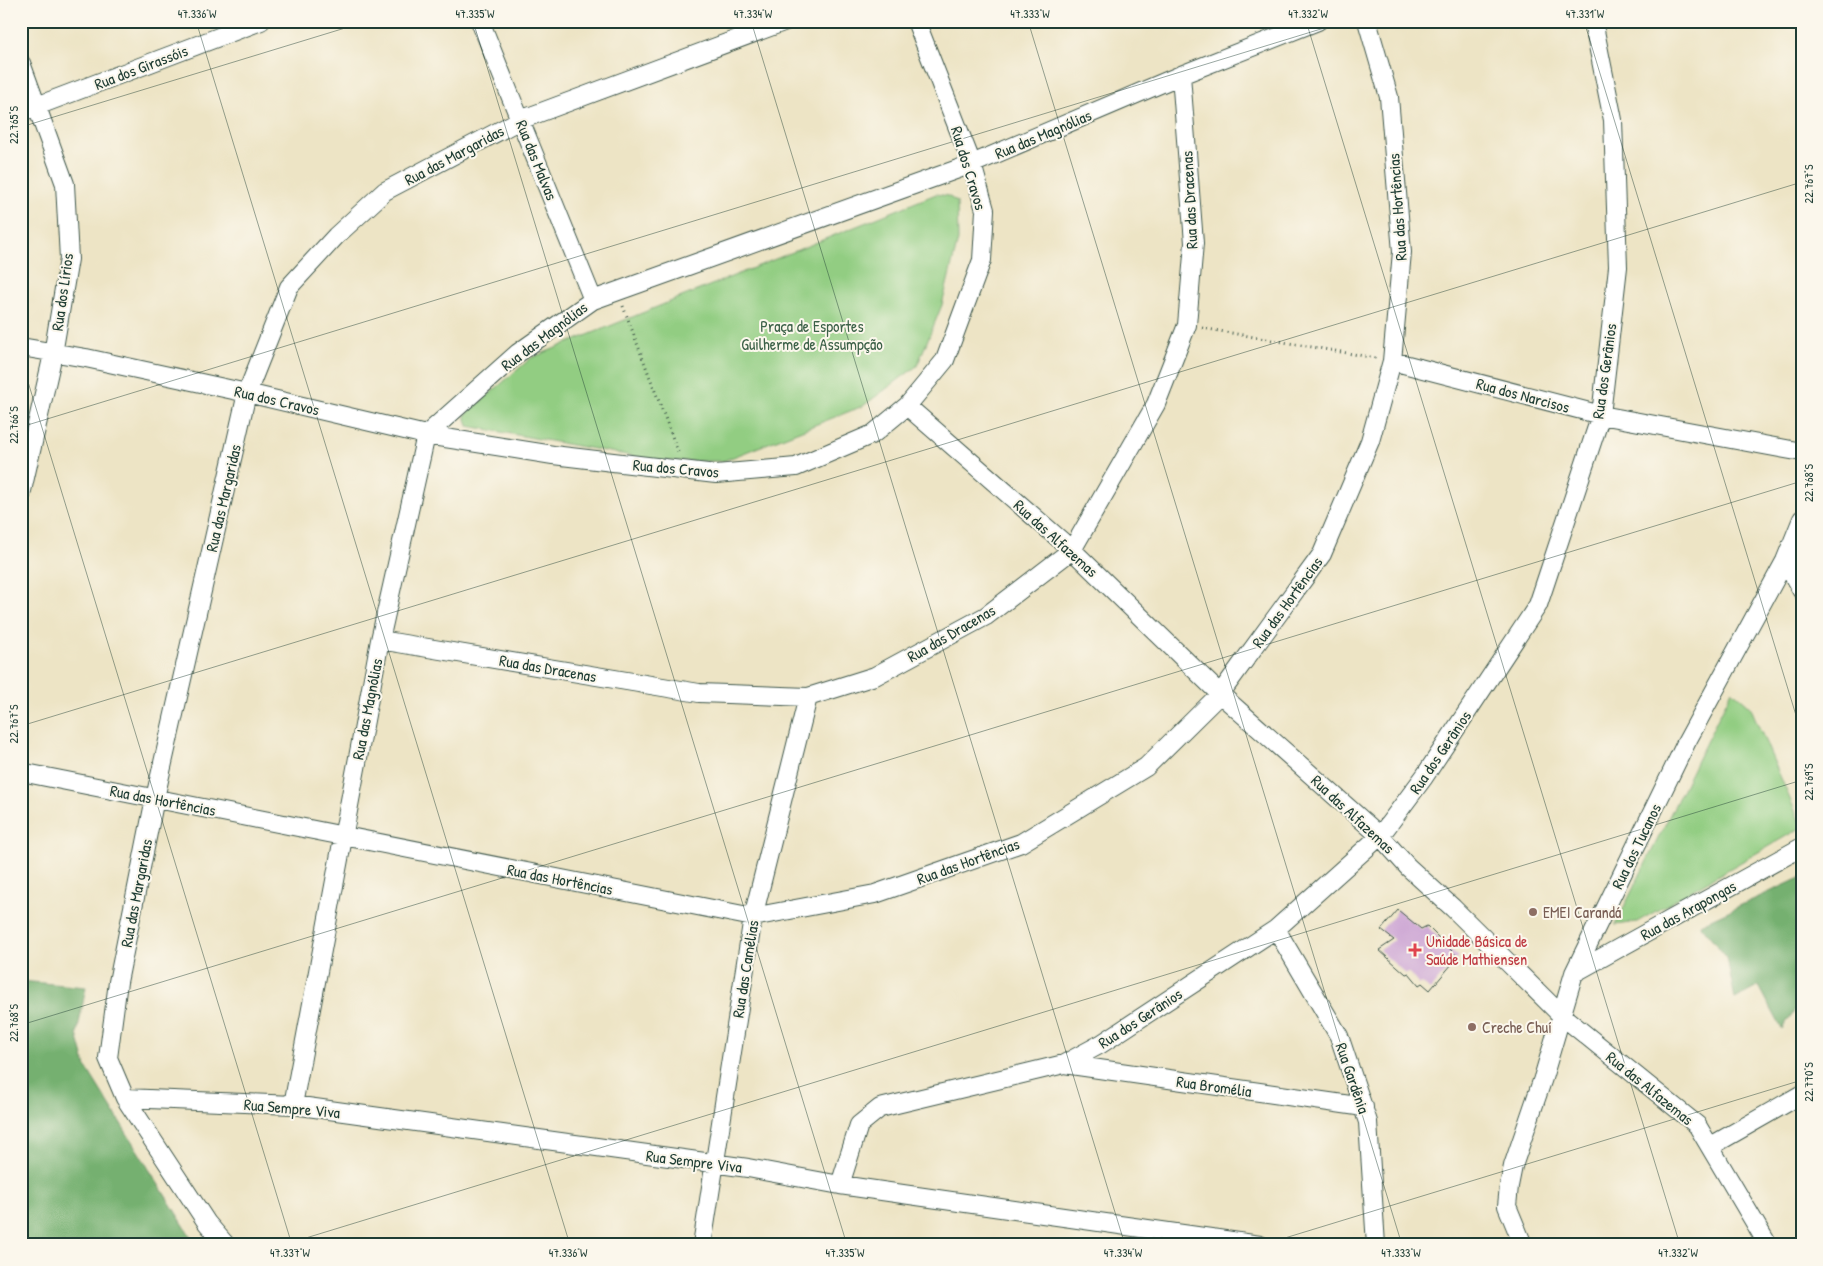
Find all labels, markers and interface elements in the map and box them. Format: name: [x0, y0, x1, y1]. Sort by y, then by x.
text: 47.336°W: [178, 5, 217, 22]
text: 47.335°W: [455, 5, 495, 22]
text: 47.334°W: [734, 5, 773, 22]
text: 47.333°W: [1010, 5, 1050, 22]
text: 47.332°W: [1288, 5, 1328, 22]
text: 47.331°W: [1566, 5, 1605, 22]
street label: Rua dos Girassóis: [91, 39, 191, 95]
street label: Rua das Magnólias: [991, 104, 1095, 164]
text: 22.765°S: [5, 106, 22, 144]
street label: Rua das Malvas: [511, 117, 563, 203]
street label: Rua das Margaridas: [400, 120, 508, 190]
street label: Rua dos Cravos: [946, 123, 992, 213]
street label: Rua das Dracenas: [1175, 150, 1203, 250]
street label: Rua das Hortências: [1382, 153, 1412, 261]
text: 22.767°S: [1800, 164, 1817, 203]
street label: Rua dos Lírios: [46, 252, 78, 332]
street label: Rua das Magnólias: [496, 296, 592, 376]
park label: Praça de Esportes Guilherme de Assumpção: [741, 315, 883, 355]
street label: Rua dos Gerânios: [1586, 322, 1622, 420]
street label: Rua dos Narcisos: [1474, 372, 1572, 418]
street label: Rua dos Cravos: [232, 380, 322, 420]
text: 22.766°S: [5, 406, 22, 444]
street label: Rua das Margaridas: [200, 442, 246, 554]
street label: Rua dos Cravos: [632, 453, 720, 483]
text: 22.768°S: [1800, 464, 1817, 502]
street label: Rua das Alfazemas: [1009, 494, 1103, 582]
street label: Rua das Hortências: [1247, 552, 1327, 652]
street label: Rua das Dracenas: [903, 599, 999, 667]
street label: Rua das Dracenas: [498, 649, 598, 687]
street label: Rua das Magnólias: [346, 656, 388, 762]
text: 22.767°S: [5, 704, 22, 743]
street label: Rua dos Gerânios: [1404, 706, 1476, 798]
text: 22.769°S: [1800, 763, 1817, 801]
street label: Rua das Alfazemas: [1307, 770, 1399, 858]
street label: Rua das Hortências: [108, 779, 218, 821]
street label: Rua dos Tucanos: [1606, 800, 1666, 892]
street label: Rua das Hortências: [914, 832, 1022, 890]
street label: Rua das Margaridas: [115, 837, 157, 949]
street label: Rua das Hortências: [505, 858, 615, 900]
street label: Rua das Arapongas: [1636, 875, 1740, 945]
place label: EMEI Carandá: [1543, 901, 1621, 923]
marker: EMEI Carandá: [1527, 906, 1539, 918]
street label: Rua das Camélias: [726, 919, 764, 1019]
place label: Unidade Básica de Saúde Mathiensen: [1426, 930, 1528, 970]
marker: Unidade Básica de Saúde Mathiensen: [1408, 943, 1422, 957]
street label: Rua dos Gerânios: [1094, 983, 1186, 1053]
text: 22.768°S: [5, 1004, 22, 1042]
place label: Creche Chuí: [1482, 1016, 1552, 1038]
marker: Creche Chuí: [1466, 1021, 1478, 1033]
street label: Rua Gardênia: [1331, 1040, 1375, 1116]
street label: Rua das Alfazemas: [1602, 1046, 1698, 1130]
text: 22.770°S: [1800, 1062, 1817, 1102]
street label: Rua Bromélia: [1175, 1070, 1253, 1102]
street label: Rua Sempre Viva: [243, 1093, 341, 1123]
street label: Rua Sempre Viva: [645, 1144, 743, 1178]
text: 47.337°W: [270, 1244, 311, 1261]
text: 47.336°W: [549, 1244, 588, 1261]
text: 47.335°W: [825, 1244, 865, 1261]
text: 47.334°W: [1104, 1244, 1143, 1261]
text: 47.333°W: [1381, 1244, 1421, 1261]
text: 47.332°W: [1658, 1244, 1698, 1261]

